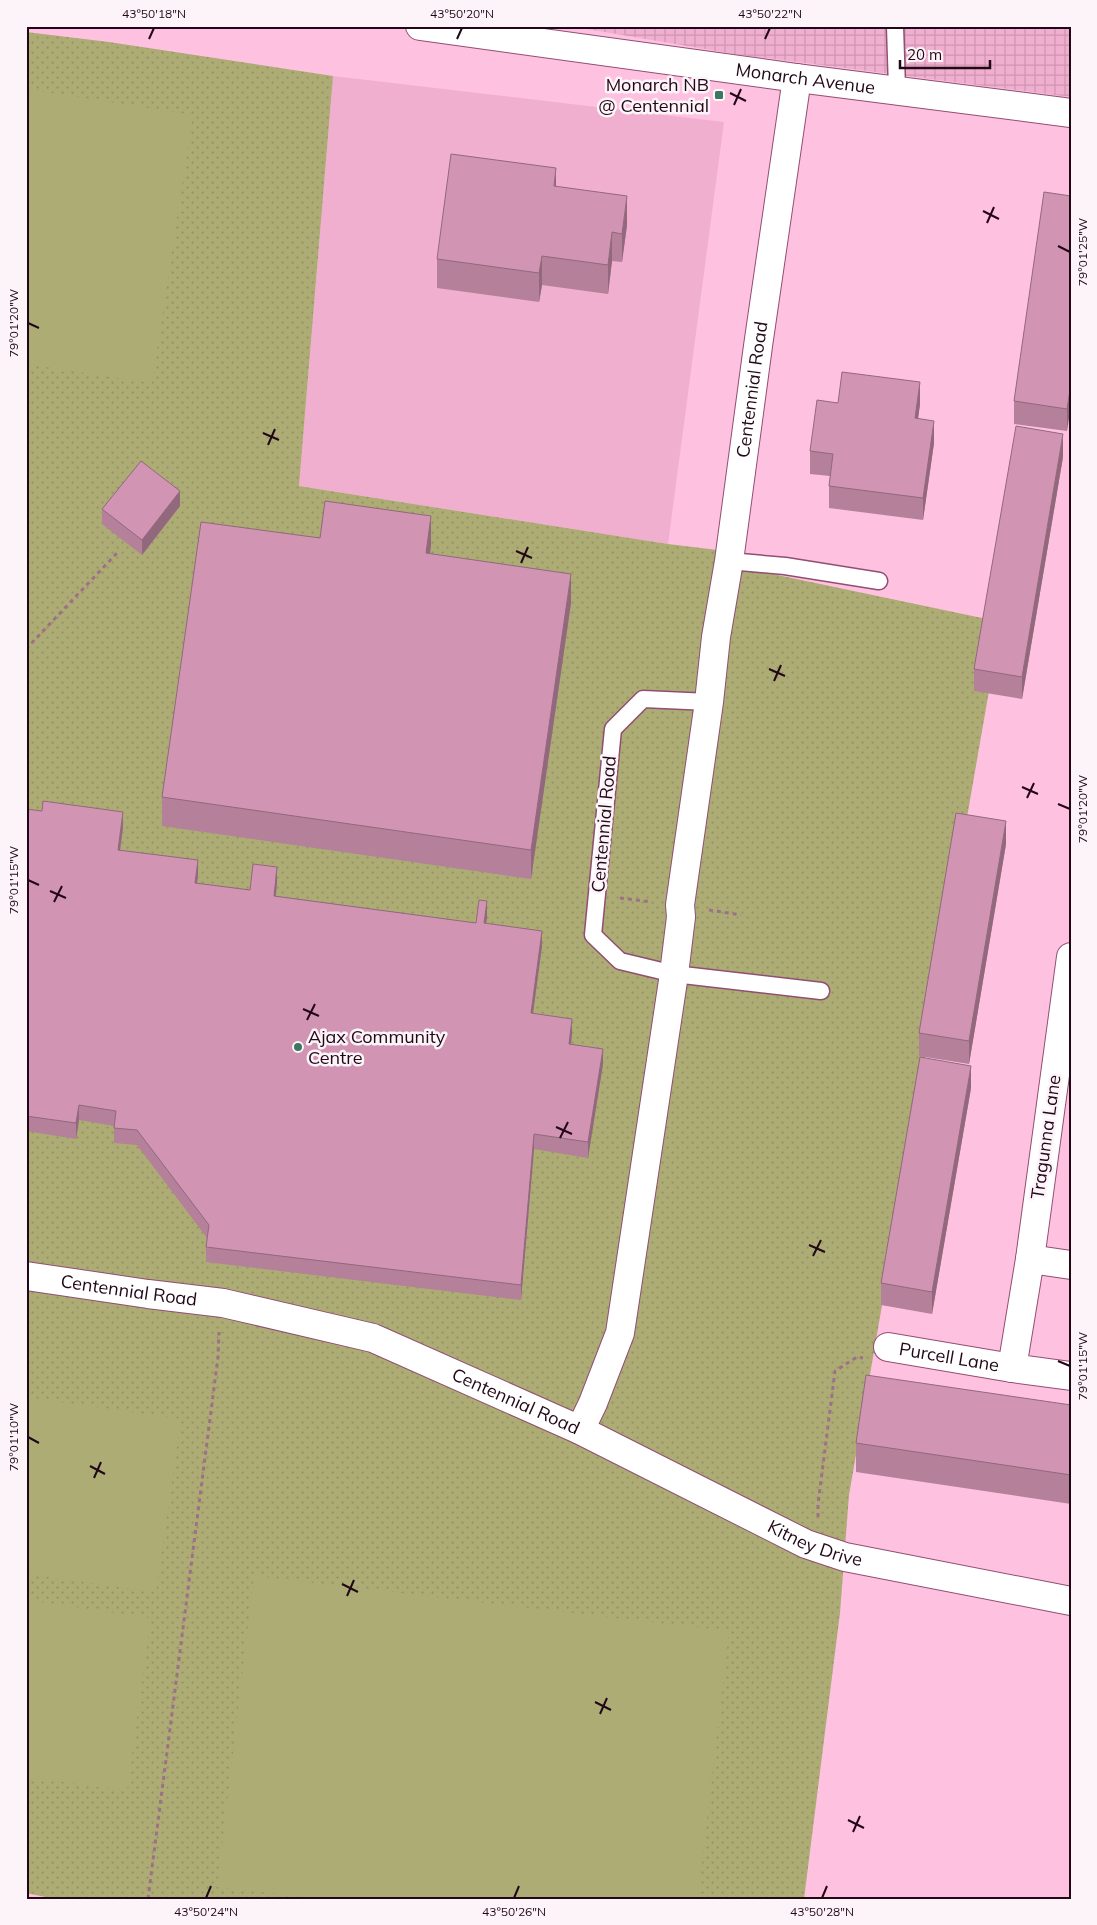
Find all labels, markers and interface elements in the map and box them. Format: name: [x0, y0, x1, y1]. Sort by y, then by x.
text: 43°50'18"N: [122, 6, 186, 21]
text: 43°50'20"N: [430, 6, 494, 21]
text: 43°50'22"N: [738, 6, 802, 21]
scale bar: [900, 38, 990, 70]
text: 20 m: [907, 45, 942, 64]
street label: Monarch Avenue: [734, 58, 877, 99]
place label: Monarch NB @ Centennial: [598, 73, 709, 117]
marker: Monarch NB @ Centennial: [713, 89, 725, 101]
text: 79°01'25"W: [1075, 218, 1090, 286]
text: 79°01'20"W: [6, 289, 21, 357]
street label: Centennial Road: [731, 320, 772, 459]
street label: Centennial Road: [586, 755, 621, 893]
text: 79°01'20"W: [1075, 775, 1090, 843]
text: 79°01'15"W: [6, 846, 21, 914]
place label: Ajax Community Centre: [308, 1025, 446, 1069]
marker: Ajax Community Centre: [292, 1041, 304, 1053]
street label: Tragunna Lane: [1025, 1073, 1066, 1201]
street label: Centennial Road: [59, 1269, 198, 1311]
text: 79°01'15"W: [1075, 1332, 1090, 1400]
street label: Purcell Lane: [897, 1337, 1001, 1377]
street label: Centennial Road: [448, 1363, 583, 1439]
text: 79°01'10"W: [6, 1403, 21, 1471]
street label: Kitney Drive: [764, 1515, 864, 1571]
text: 43°50'24"N: [174, 1904, 238, 1919]
text: 43°50'26"N: [482, 1904, 546, 1919]
text: 43°50'28"N: [790, 1904, 854, 1919]

